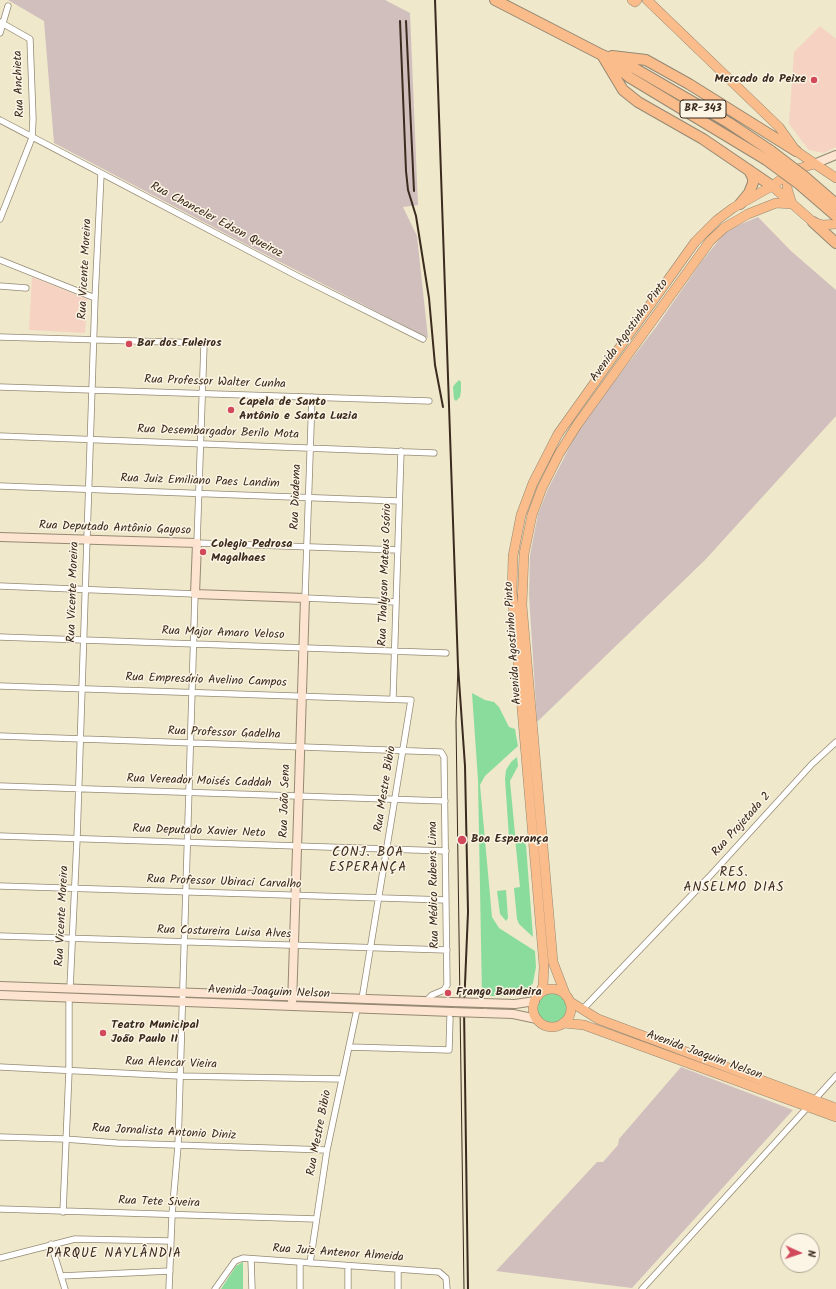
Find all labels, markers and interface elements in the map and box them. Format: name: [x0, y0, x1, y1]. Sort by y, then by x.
street label: Rua Anchieta: [12, 50, 28, 118]
place label: Mercado do Peixe: [715, 73, 806, 87]
marker: Mercado do Peixe: [809, 75, 819, 85]
road number: BR-343: [680, 100, 726, 118]
street label: Rua Chanceler Edson Queiroz: [147, 180, 285, 262]
street label: Rua Vicente Moreira: [76, 218, 96, 320]
street label: Avenida Agostinho Pinto: [588, 277, 672, 385]
place label: Bar dos Fuleiros: [137, 337, 222, 351]
marker: Bar dos Fuleiros: [124, 339, 134, 349]
street label: Rua Professor Walter Cunha: [144, 373, 286, 393]
place label: Capela de Santo Antônio e Santa Luzia: [239, 396, 357, 424]
marker: Capela de Santo Antônio e Santa Luzia: [226, 405, 236, 415]
street label: Rua Desembargador Berilo Mota: [137, 423, 299, 443]
street label: Rua Diadema: [289, 464, 305, 530]
street label: Rua Juiz Emiliano Paes Landim: [120, 472, 280, 492]
street label: Rua Thalyson Mateus Osório: [376, 503, 396, 647]
street label: Rua Deputado Antônio Gayoso: [39, 519, 191, 539]
place label: Colegio Pedrosa Magalhaes: [211, 538, 292, 566]
street label: Rua Vicente Moreira: [65, 541, 83, 643]
marker: Colegio Pedrosa Magalhaes: [198, 547, 208, 557]
street label: Avenida Agostinho Pinto: [503, 581, 525, 705]
street label: Rua Major Amaro Veloso: [161, 625, 285, 643]
street label: Rua Empresário Avelino Campos: [125, 671, 287, 691]
street label: Rua Professor Gadelha: [167, 725, 281, 743]
street label: Rua Mestre Bibio: [372, 745, 400, 833]
street label: Rua João Sena: [278, 764, 294, 838]
street label: Rua Vereador Moisés Caddah: [126, 772, 272, 792]
street label: Rua Projetada 2: [709, 790, 775, 860]
street label: Rua Médico Rubens Lima: [427, 821, 443, 949]
street label: Rua Deputado Xavier Neto: [132, 822, 266, 842]
place label: Boa Esperança: [471, 833, 548, 847]
marker: Boa Esperança: [456, 834, 468, 846]
district label: CONJ. BOA ESPERANÇA: [329, 846, 407, 877]
street label: Rua Vicente Moreira: [53, 865, 73, 967]
district label: RES. ANSELMO DIAS: [684, 866, 784, 897]
street label: Rua Professor Ubiraci Carvalho: [146, 873, 302, 893]
street label: Rua Costureira Luisa Alves: [157, 923, 291, 943]
street label: Avenida Joaquim Nelson: [208, 984, 330, 1002]
place label: Frango Bandeira: [456, 986, 542, 1000]
marker: Frango Bandeira: [443, 988, 453, 998]
place label: Teatro Municipal João Paulo II: [111, 1019, 199, 1047]
marker: Teatro Municipal João Paulo II: [98, 1028, 108, 1038]
street label: Avenida Joaquim Nelson: [644, 1028, 764, 1084]
street label: Rua Alencar Vieira: [125, 1055, 217, 1073]
street label: Rua Mestre Bibio: [305, 1089, 335, 1177]
street label: Rua Jornalista Antonio Diniz: [91, 1122, 237, 1144]
street label: Rua Tete Siveira: [118, 1194, 200, 1212]
north arrow: [780, 1233, 820, 1273]
street label: Rua Juiz Antenor Almeida: [272, 1242, 404, 1266]
district label: PARQUE NAYLÂNDIA: [46, 1247, 182, 1263]
text: N: [802, 1250, 820, 1258]

